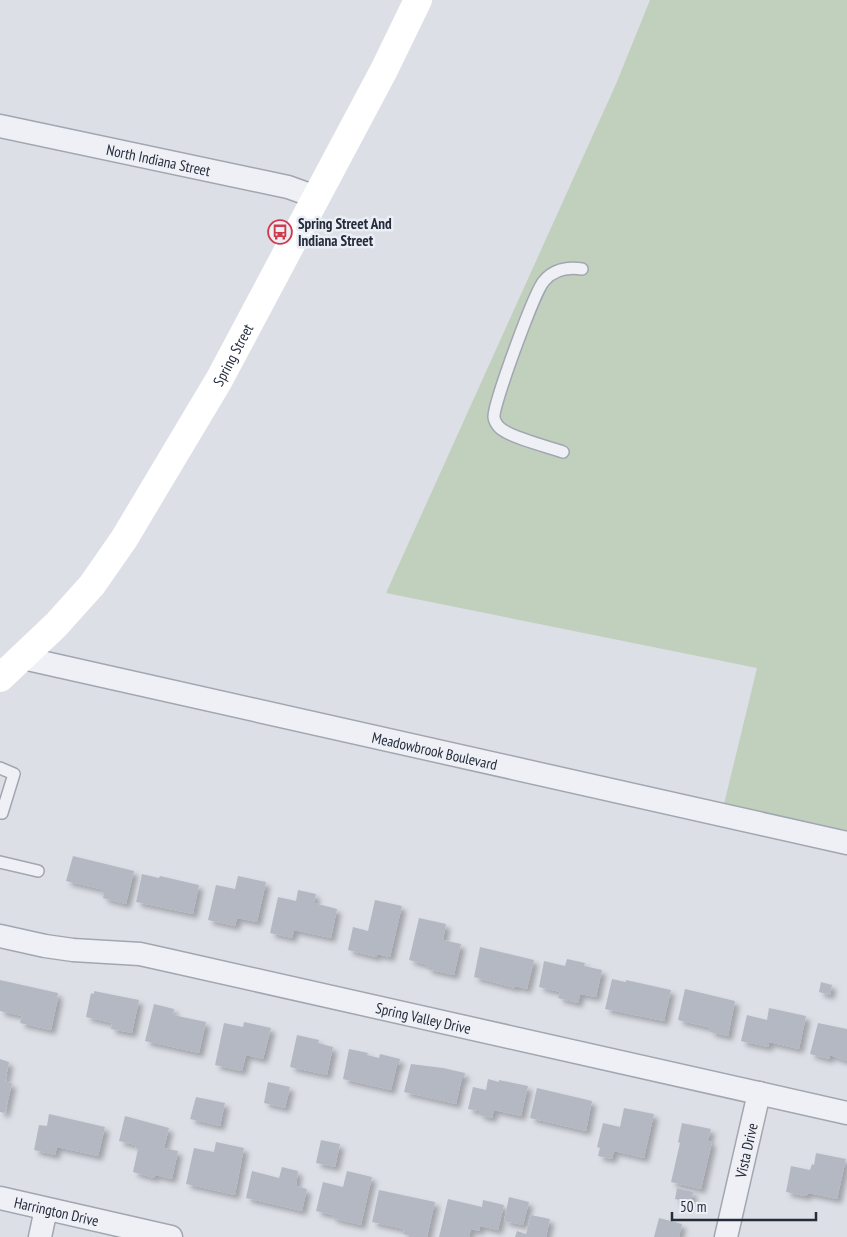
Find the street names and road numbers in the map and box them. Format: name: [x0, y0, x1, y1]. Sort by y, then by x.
street label: North Indiana Street: [105, 139, 212, 180]
street label: Spring Street: [208, 320, 257, 389]
street label: Meadowbrook Boulevard: [370, 727, 499, 774]
street label: Spring Valley Drive: [374, 998, 473, 1038]
street label: Vista Drive: [730, 1121, 761, 1181]
street label: Harrington Drive: [12, 1192, 101, 1230]

